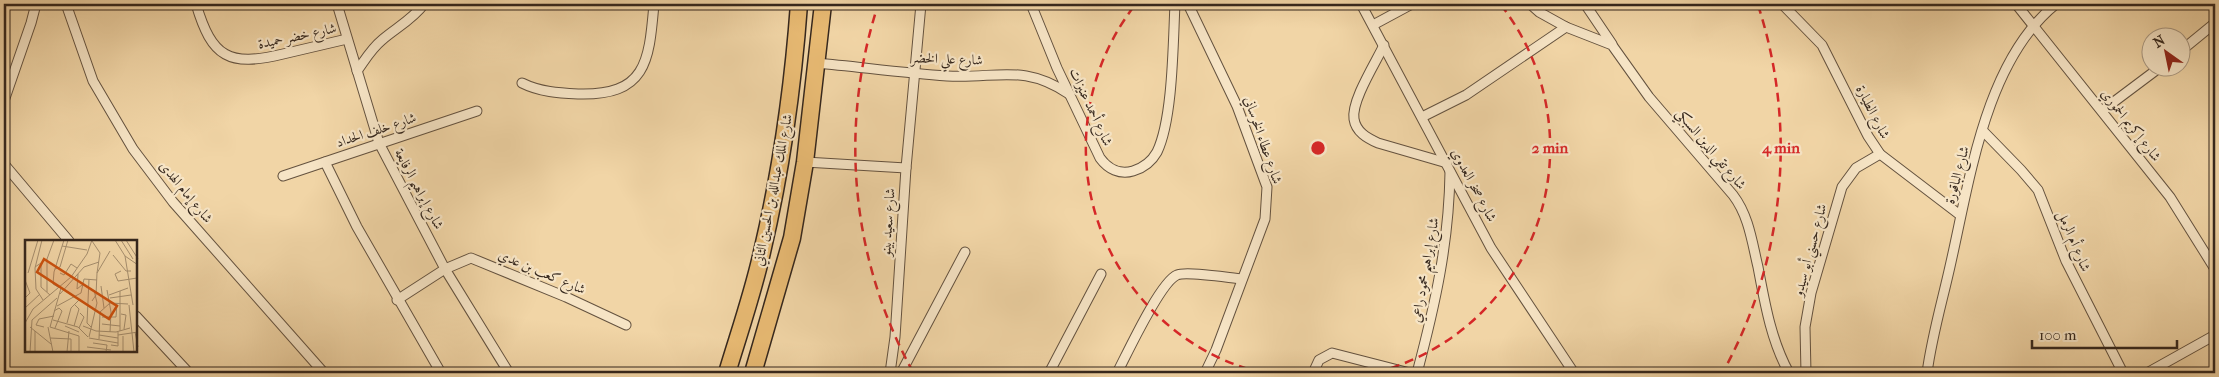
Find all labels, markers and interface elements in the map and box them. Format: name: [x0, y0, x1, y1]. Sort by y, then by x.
street label: شارع خضر حميدة: [256, 19, 338, 56]
north arrow: [2142, 28, 2192, 78]
text: N: [2150, 31, 2169, 52]
street label: شارع علي الخضر: [909, 49, 983, 73]
street label: شارع أحمد عنيزات: [1063, 64, 1118, 150]
street label: شارع الطيارة: [1850, 82, 1894, 143]
street label: شارع إكريم الحموري: [2094, 85, 2165, 167]
street label: شارع عطاء الخرساني: [1237, 94, 1286, 187]
street label: شارع تقي الدين السبكي: [1668, 105, 1750, 196]
street label: شارع خلف الحداد: [334, 109, 419, 154]
street label: شارع الملك عبدالله بن الحسين الثاني: [750, 112, 799, 268]
centre of rings: [1309, 139, 1327, 157]
text: 2 min: [1532, 139, 1569, 157]
text: 4 min: [1761, 139, 1800, 157]
street label: شارع الباقورة: [1941, 144, 1976, 207]
street label: شارع صخر العدوي: [1445, 145, 1500, 226]
street label: شارع إبراهيم الرفايعة: [386, 146, 447, 235]
street label: شارع إمام الهدى: [153, 157, 216, 229]
street label: شارع سعيد بينو: [877, 187, 902, 259]
street label: شارع حسني أبو سيدو: [1787, 201, 1834, 301]
street label: شارع أم الرمل: [2050, 207, 2096, 276]
street label: شارع إبراهيم محمود راعي: [1407, 216, 1448, 325]
inset map: [25, 240, 138, 352]
street label: شارع كعب بن عدي: [495, 246, 588, 301]
scale bar: [2032, 317, 2176, 349]
text: 100 m: [2039, 326, 2077, 344]

